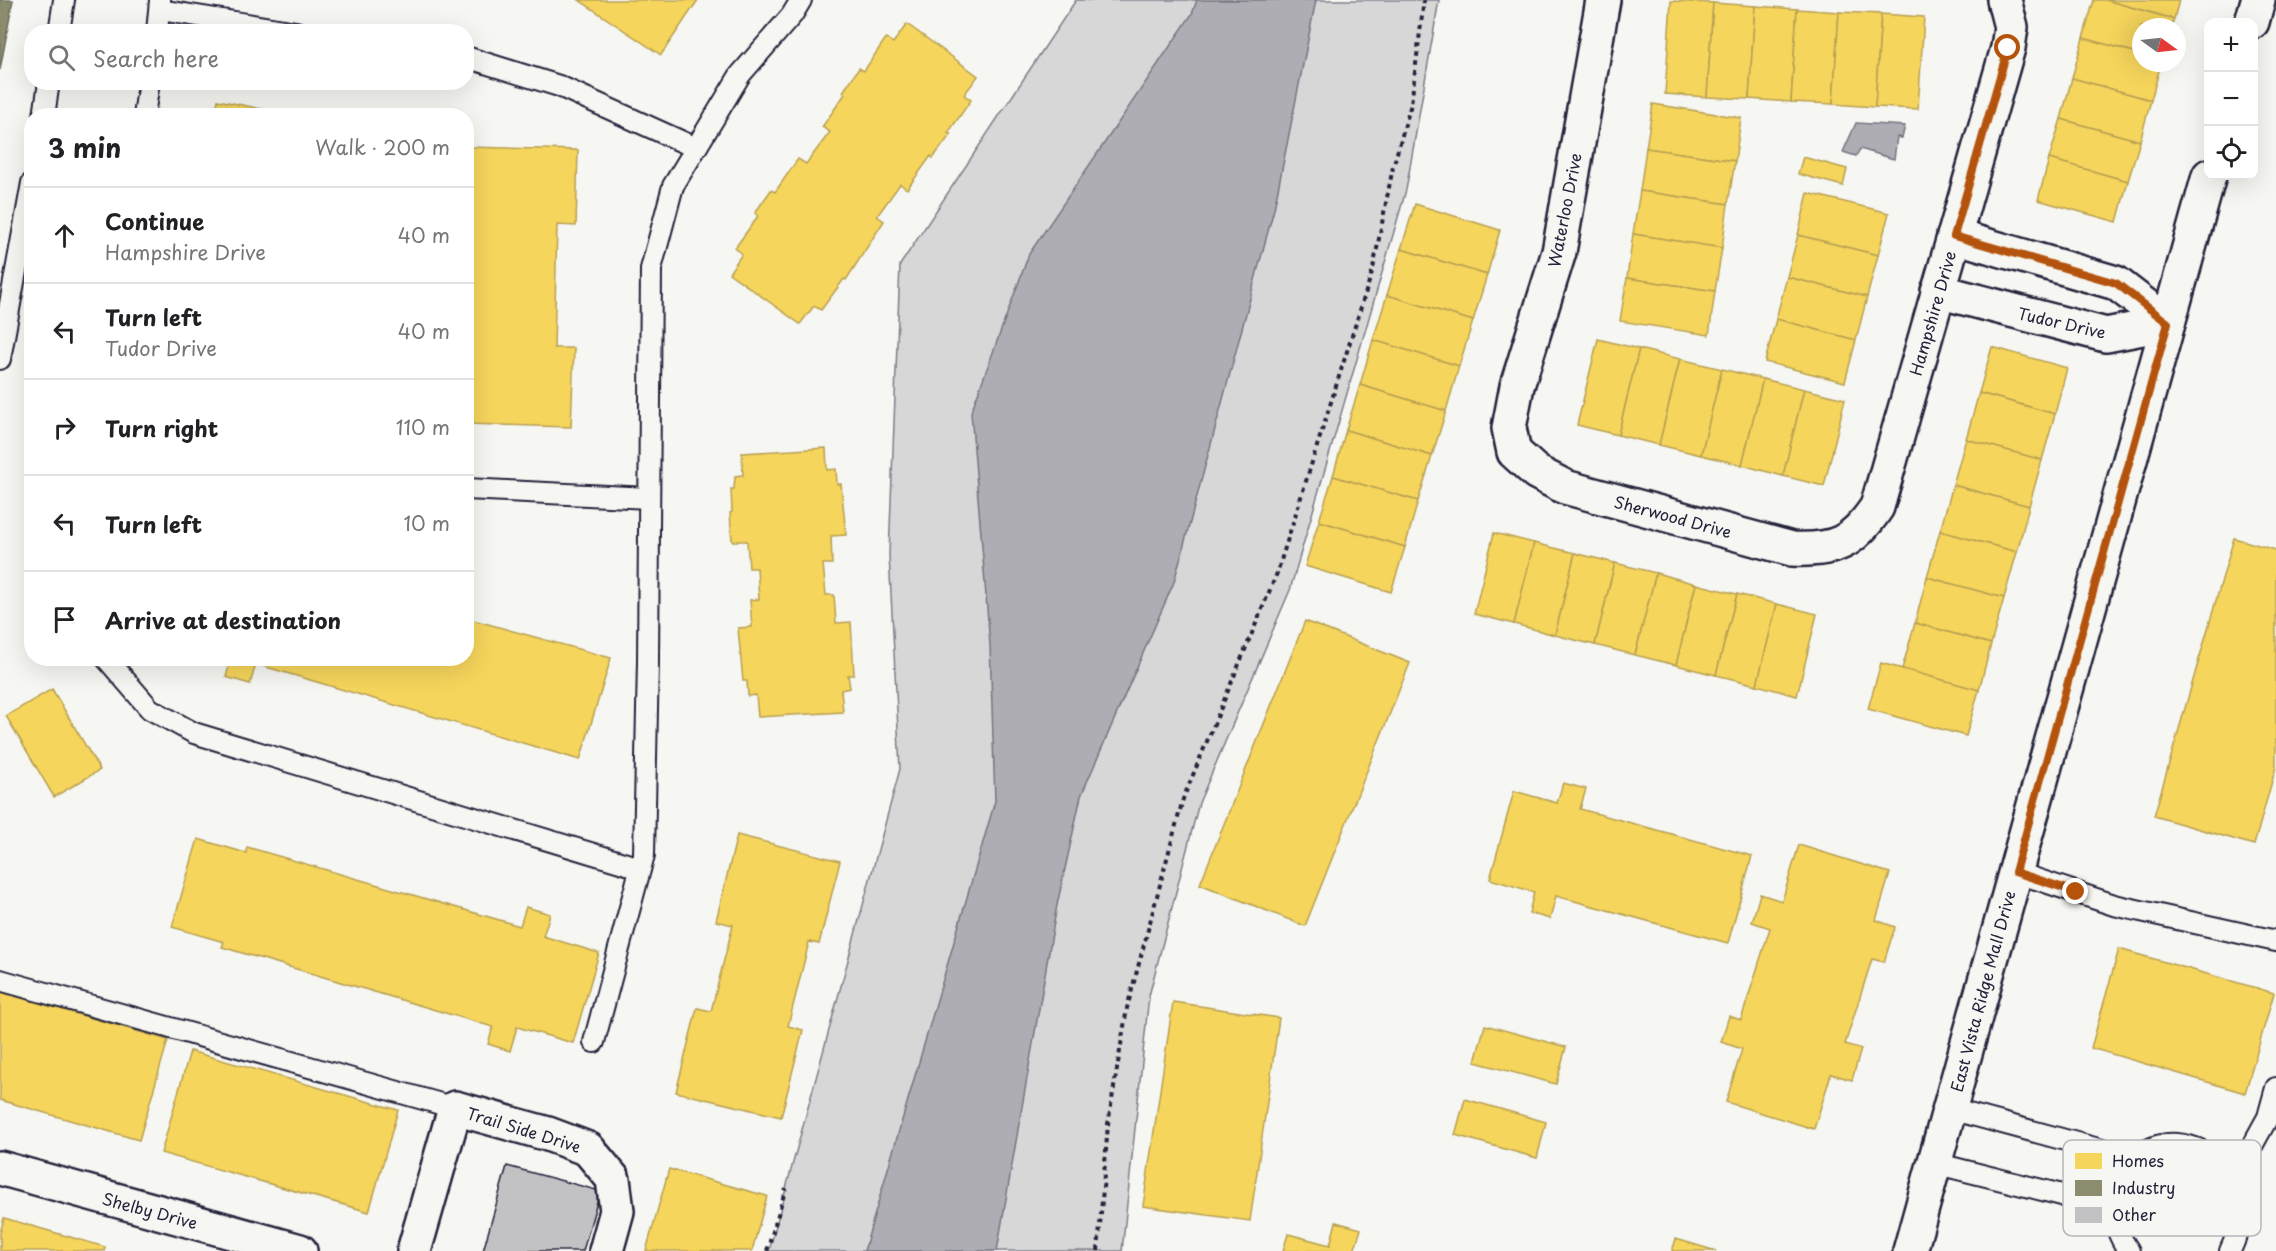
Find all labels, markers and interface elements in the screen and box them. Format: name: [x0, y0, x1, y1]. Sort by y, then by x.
north arrow: [2132, 18, 2186, 72]
map controls: [2204, 18, 2258, 180]
button: +: [2204, 18, 2258, 72]
search box: [24, 24, 474, 90]
route start: [1994, 34, 2020, 60]
icon: search: [45, 41, 78, 74]
text: Search here: [93, 41, 219, 74]
button: −: [2204, 72, 2258, 126]
button: locate: [2204, 126, 2258, 180]
text: 3 min: [48, 128, 121, 167]
text: Walk · 200 m: [315, 132, 450, 162]
street label: Waterloo Drive: [1541, 151, 1587, 269]
text: Continue: [105, 204, 204, 237]
icon: ahead: [48, 219, 81, 252]
text: 40 m: [398, 220, 450, 250]
text: Hampshire Drive: [105, 237, 266, 267]
street label: Hampshire Drive: [1903, 248, 1961, 378]
text: Turn left: [105, 300, 202, 333]
street label: Tudor Drive: [2016, 300, 2108, 344]
icon: left: [48, 315, 81, 348]
text: 40 m: [398, 316, 450, 346]
text: Tudor Drive: [105, 333, 217, 363]
icon: right: [48, 411, 81, 444]
text: Turn right: [105, 411, 218, 444]
text: 110 m: [396, 412, 450, 442]
street label: Sherwood Drive: [1612, 489, 1734, 543]
icon: left: [48, 507, 81, 540]
text: Turn left: [105, 507, 202, 540]
text: 10 m: [403, 508, 450, 538]
icon: arrive: [48, 603, 81, 636]
text: Arrive at destination: [105, 603, 341, 636]
route end: [2062, 878, 2088, 904]
street label: East Vista Ridge Mall Drive: [1944, 888, 2020, 1094]
street label: Trail Side Drive: [464, 1100, 584, 1158]
legend: [2063, 1140, 2261, 1236]
text: Homes: [2112, 1148, 2164, 1172]
text: Industry: [2112, 1175, 2175, 1199]
street label: Shelby Drive: [100, 1186, 200, 1234]
text: Other: [2112, 1202, 2156, 1226]

